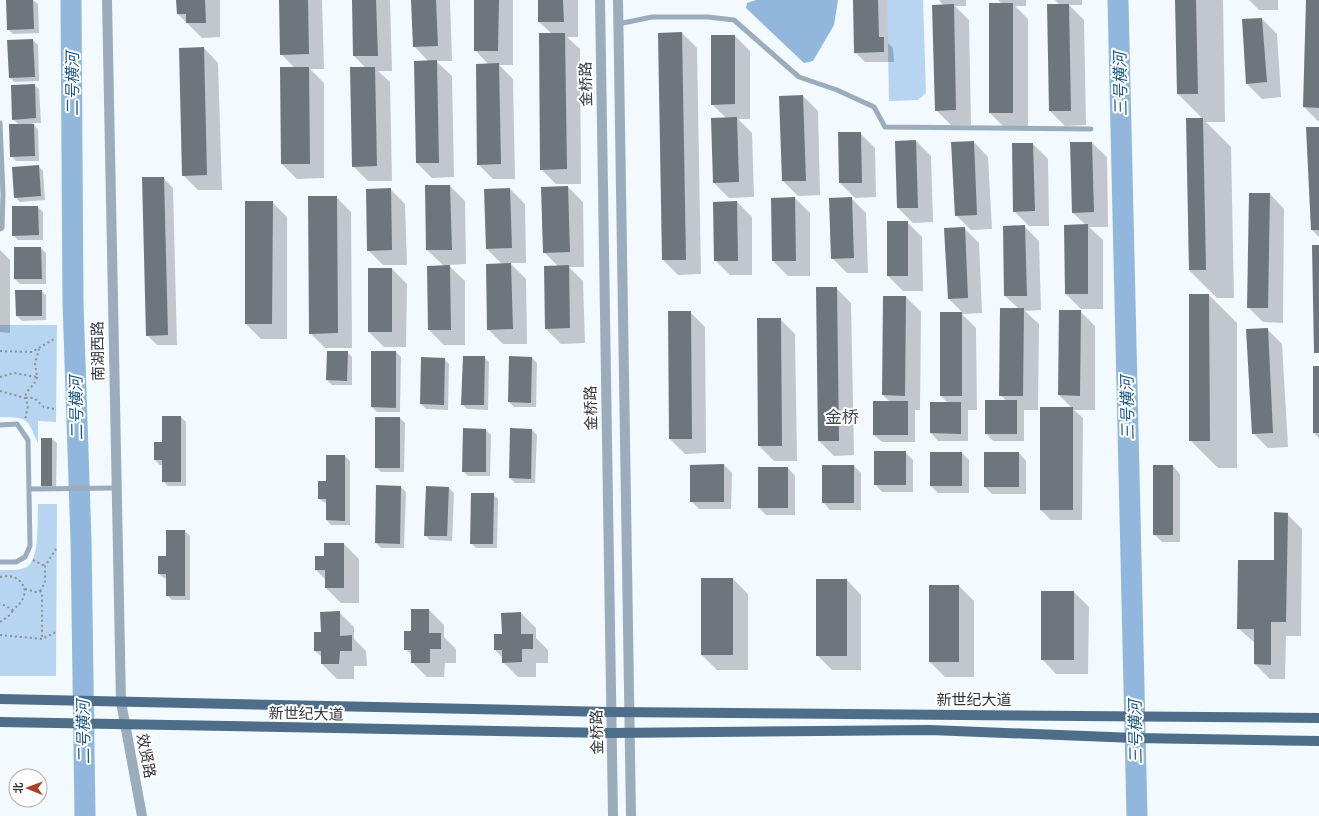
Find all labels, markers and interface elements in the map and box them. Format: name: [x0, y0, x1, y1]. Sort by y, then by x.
water label: 二号横河: [64, 49, 81, 116]
water label: 三号横河: [1111, 49, 1130, 116]
street label: 金桥路: [578, 61, 594, 107]
street label: 南湖西路: [89, 321, 107, 381]
water label: 二号横河: [67, 373, 86, 440]
water label: 三号横河: [1118, 373, 1137, 440]
street label: 金桥路: [583, 385, 599, 431]
district label: 金桥: [825, 408, 859, 426]
street label: 新世纪大道: [936, 692, 1012, 708]
water label: 二号横河: [74, 697, 93, 764]
water label: 三号横河: [1126, 697, 1145, 764]
street label: 新世纪大道: [268, 705, 344, 723]
street label: 金桥路: [589, 709, 605, 755]
street label: 效贤路: [134, 732, 158, 780]
north arrow: [8, 768, 48, 808]
text: 北: [13, 782, 24, 793]

